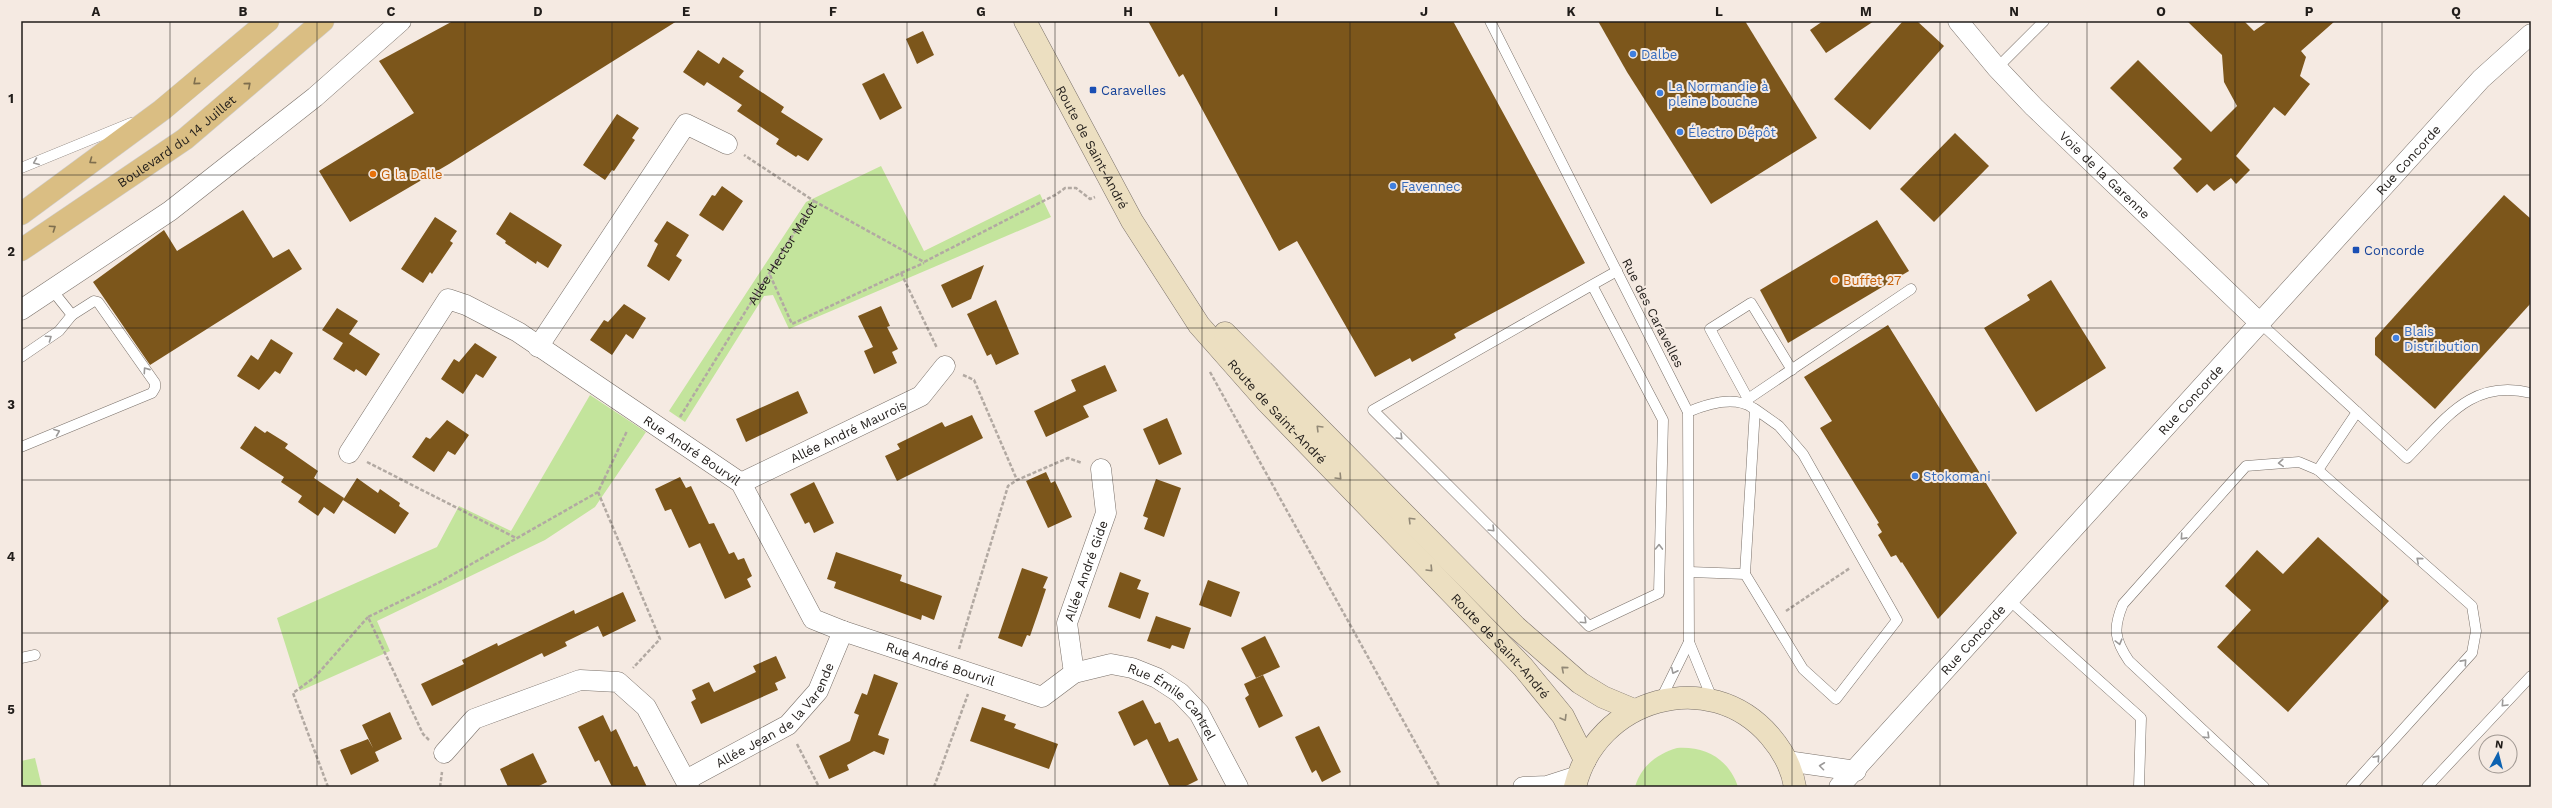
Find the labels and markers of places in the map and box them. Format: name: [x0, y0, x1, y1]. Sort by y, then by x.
place label: Dalbe: [1641, 47, 1677, 62]
marker: Dalbe: [1628, 49, 1638, 59]
place label: La Normandie à pleine bouche: [1668, 79, 1769, 109]
place label: Caravelles: [1101, 83, 1166, 98]
marker: Caravelles: [1088, 85, 1098, 95]
marker: La Normandie à pleine bouche: [1655, 88, 1665, 98]
place label: Électro Dépôt: [1688, 124, 1777, 140]
marker: Électro Dépôt: [1675, 127, 1685, 137]
place label: G la Dalle: [381, 167, 443, 182]
marker: G la Dalle: [368, 169, 378, 179]
place label: Favennec: [1401, 179, 1461, 194]
marker: Favennec: [1388, 181, 1398, 191]
place label: Concorde: [2364, 243, 2425, 258]
marker: Concorde: [2351, 245, 2361, 255]
place label: Buffet 27: [1843, 273, 1901, 288]
marker: Buffet 27: [1830, 275, 1840, 285]
place label: Blais Distribution: [2404, 324, 2479, 354]
marker: Blais Distribution: [2391, 333, 2401, 343]
place label: Stokomani: [1923, 469, 1991, 484]
marker: Stokomani: [1910, 471, 1920, 481]

